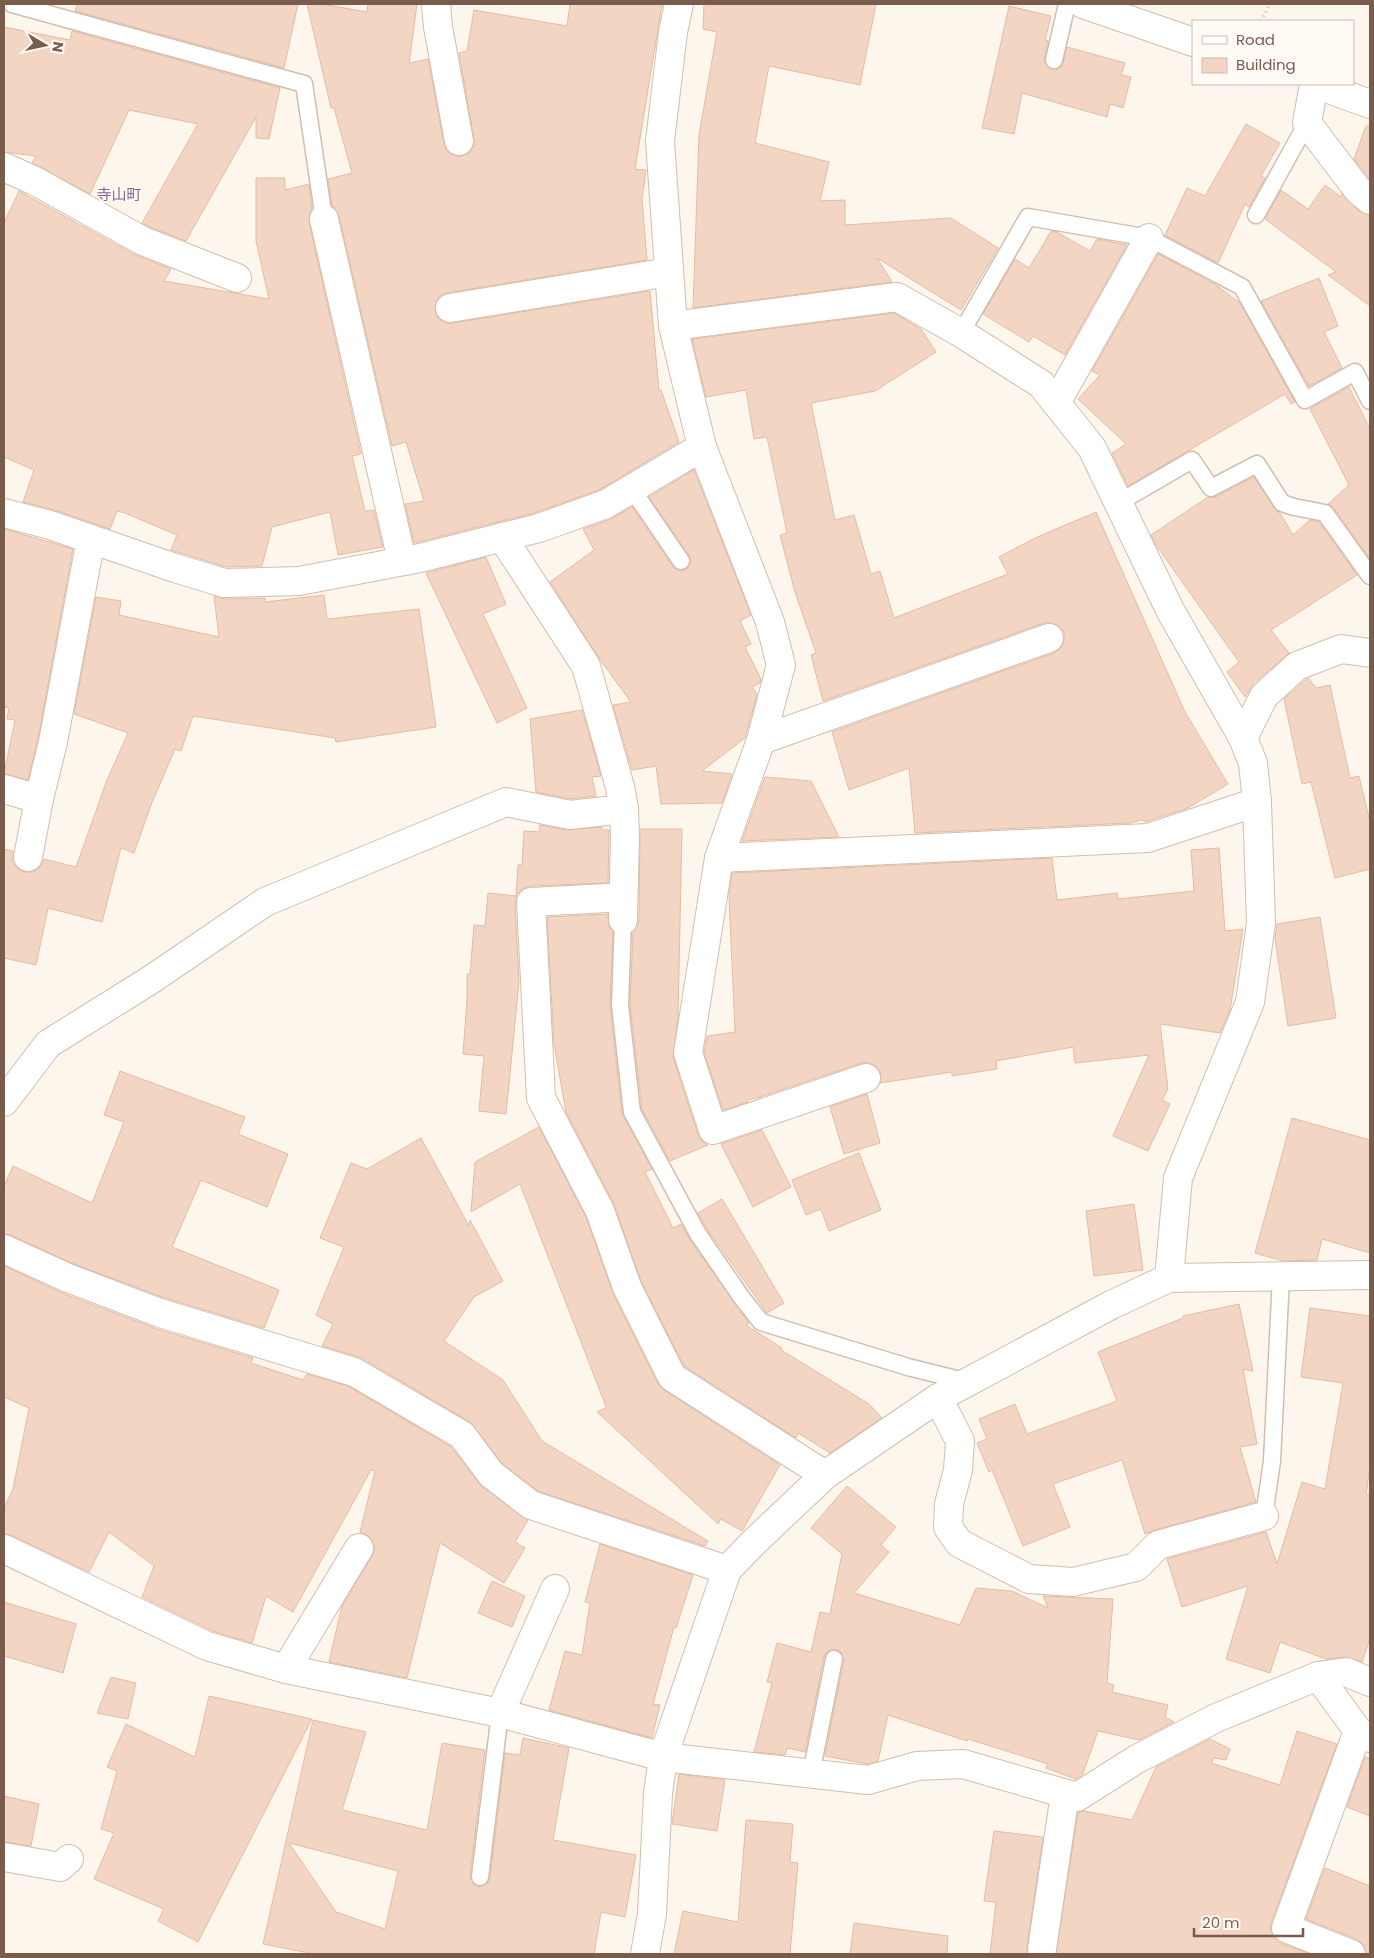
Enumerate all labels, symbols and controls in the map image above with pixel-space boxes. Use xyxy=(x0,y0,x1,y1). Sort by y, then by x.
north arrow xyxy=(20,20,70,70)
legend xyxy=(1192,20,1354,85)
text: Road xyxy=(1236,29,1275,50)
text: N xyxy=(47,40,69,54)
text: Building xyxy=(1236,54,1296,75)
district label: 寺山町 xyxy=(96,184,142,205)
scale bar xyxy=(1194,1906,1303,1938)
text: 20 m xyxy=(1202,1912,1240,1933)

